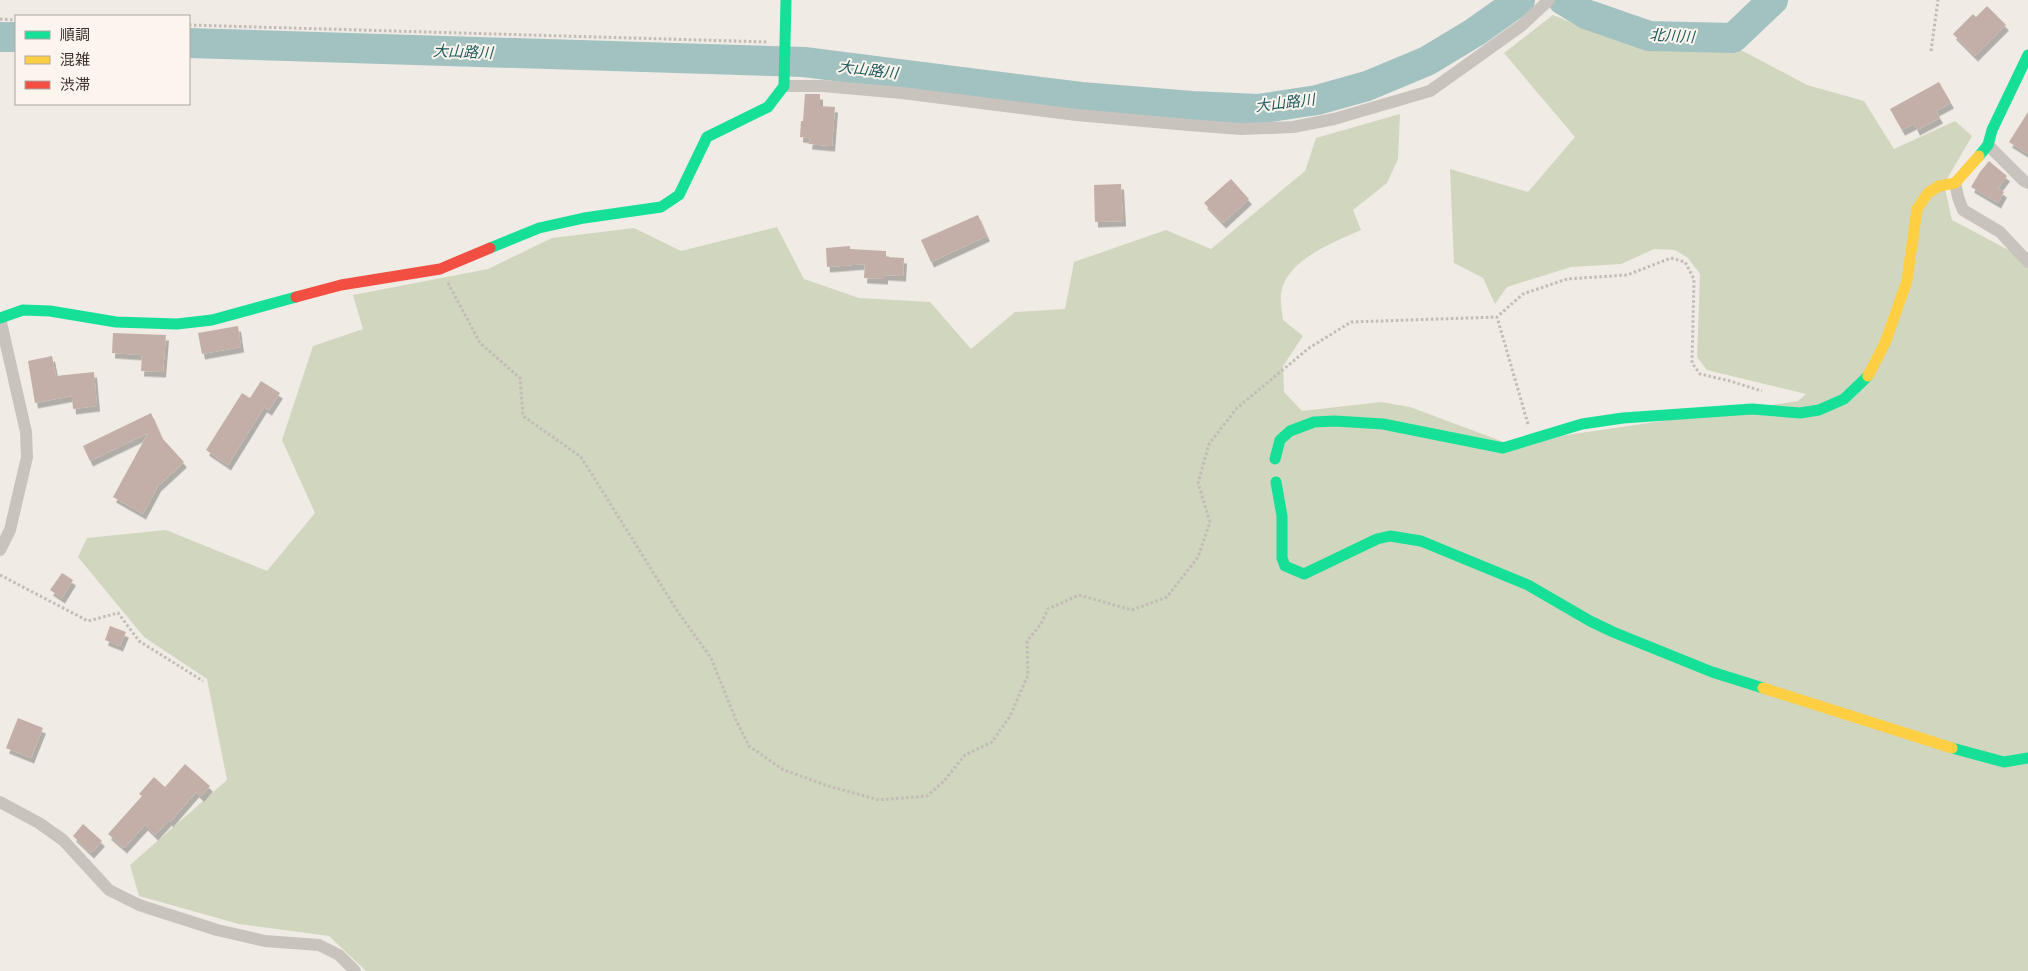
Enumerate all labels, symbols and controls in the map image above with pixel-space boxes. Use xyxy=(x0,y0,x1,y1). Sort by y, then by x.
legend xyxy=(15,15,190,105)
text: 順調 xyxy=(60,24,90,45)
water label: 北川川 xyxy=(1649,24,1697,47)
water label: 大山路川 xyxy=(433,40,495,63)
text: 混雑 xyxy=(60,49,90,70)
water label: 大山路川 xyxy=(837,55,901,84)
text: 渋滞 xyxy=(60,74,90,95)
water label: 大山路川 xyxy=(1254,88,1318,117)

